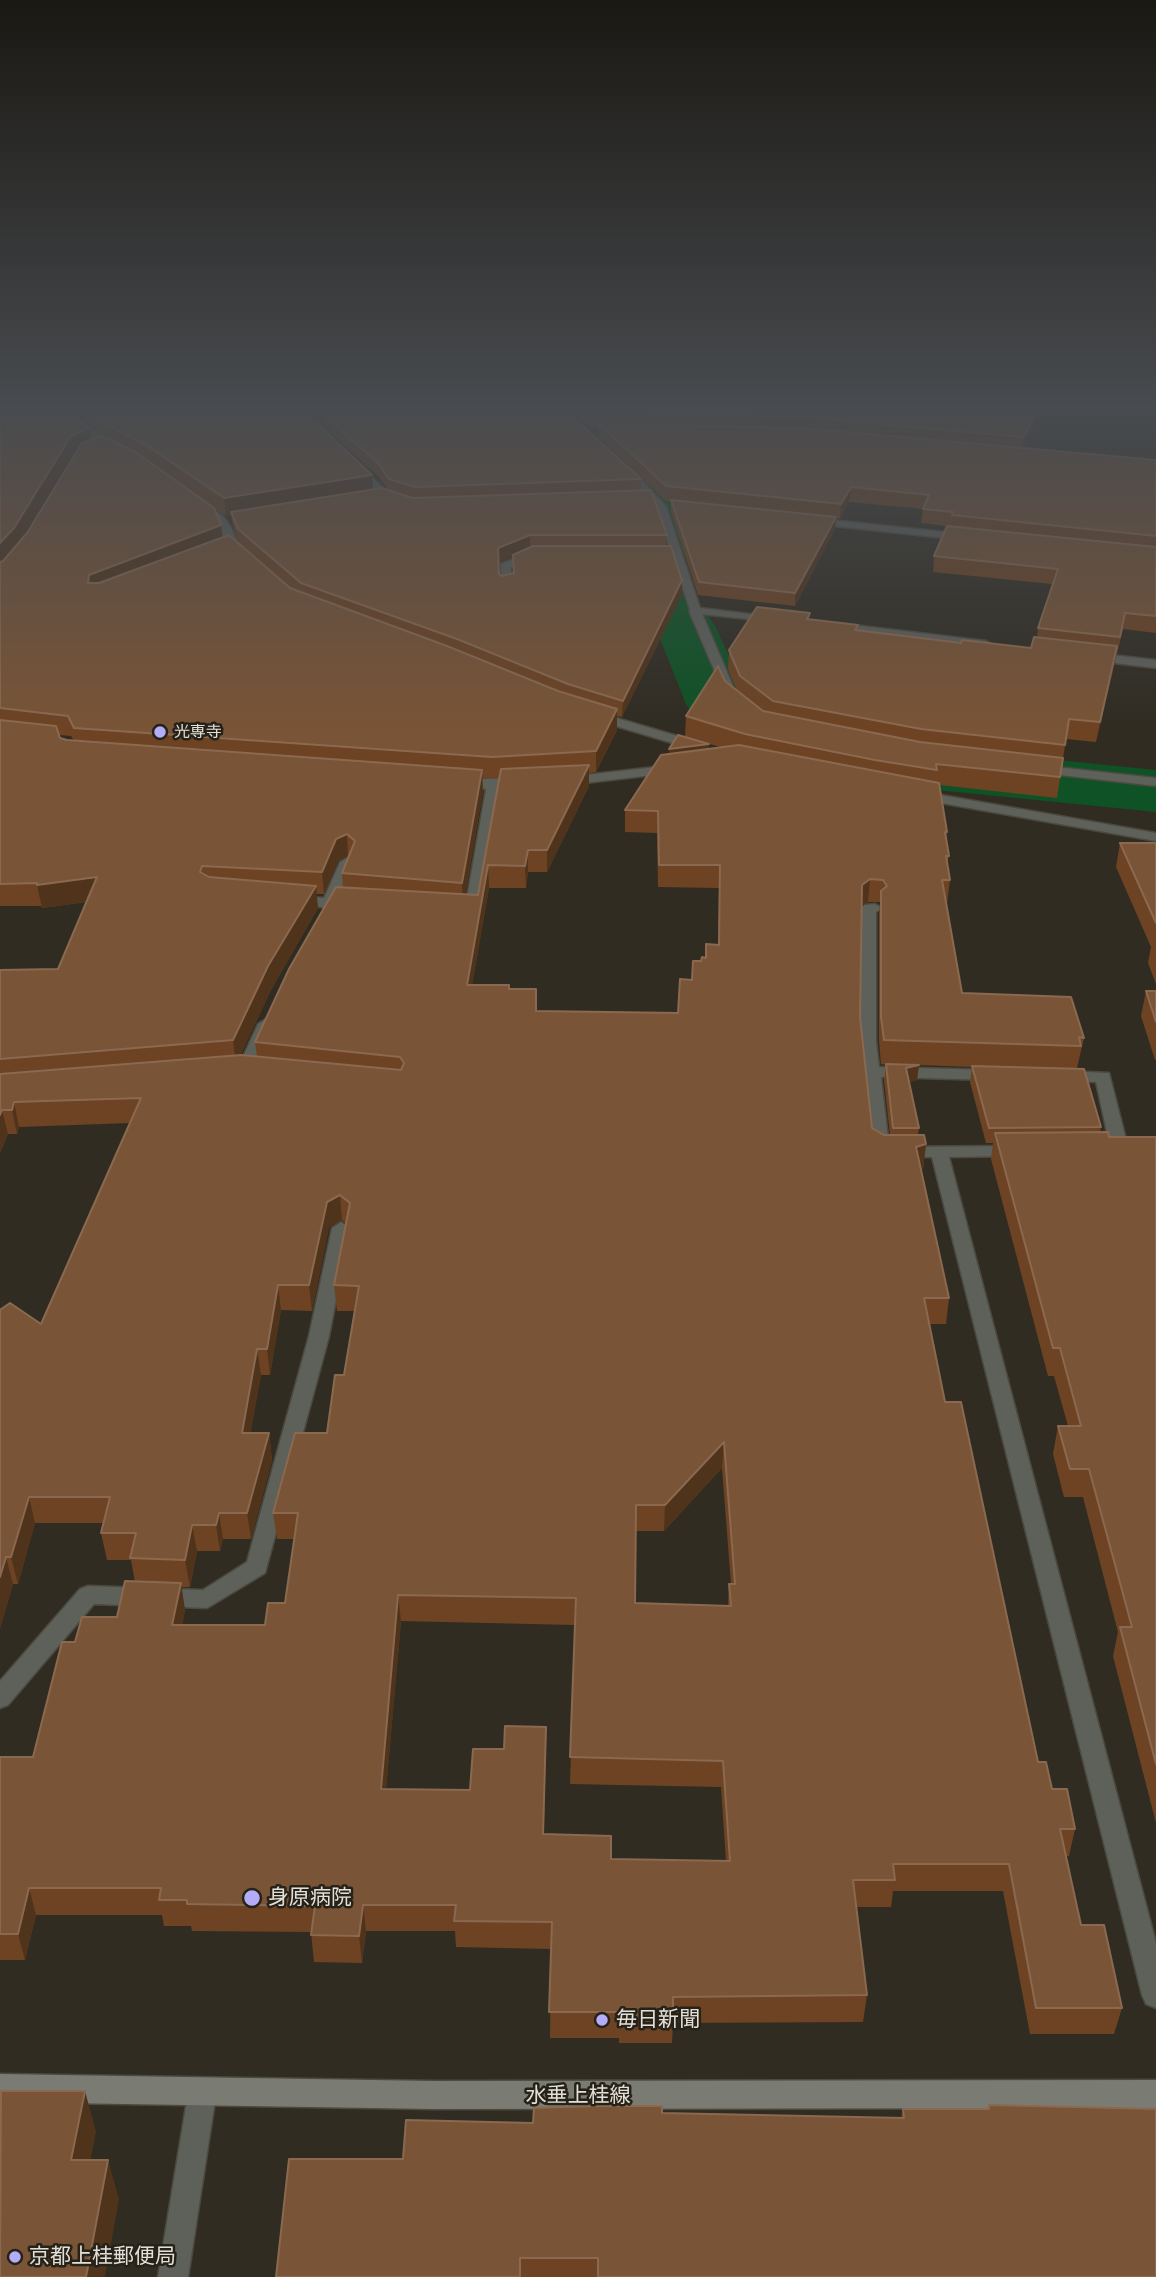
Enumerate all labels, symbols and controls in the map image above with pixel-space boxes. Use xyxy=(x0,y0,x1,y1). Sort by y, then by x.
place label: 光専寺 xyxy=(174,722,222,742)
marker: 光専寺 xyxy=(152,724,168,740)
place label: 身原病院 xyxy=(268,1885,352,1911)
marker: 身原病院 xyxy=(242,1888,262,1908)
place label: 毎日新聞 xyxy=(616,2007,700,2033)
marker: 毎日新聞 xyxy=(594,2012,610,2028)
street label: 水垂上桂線 xyxy=(526,2083,630,2109)
place label: 京都上桂郵便局 xyxy=(29,2244,176,2270)
marker: 京都上桂郵便局 xyxy=(7,2249,23,2265)

